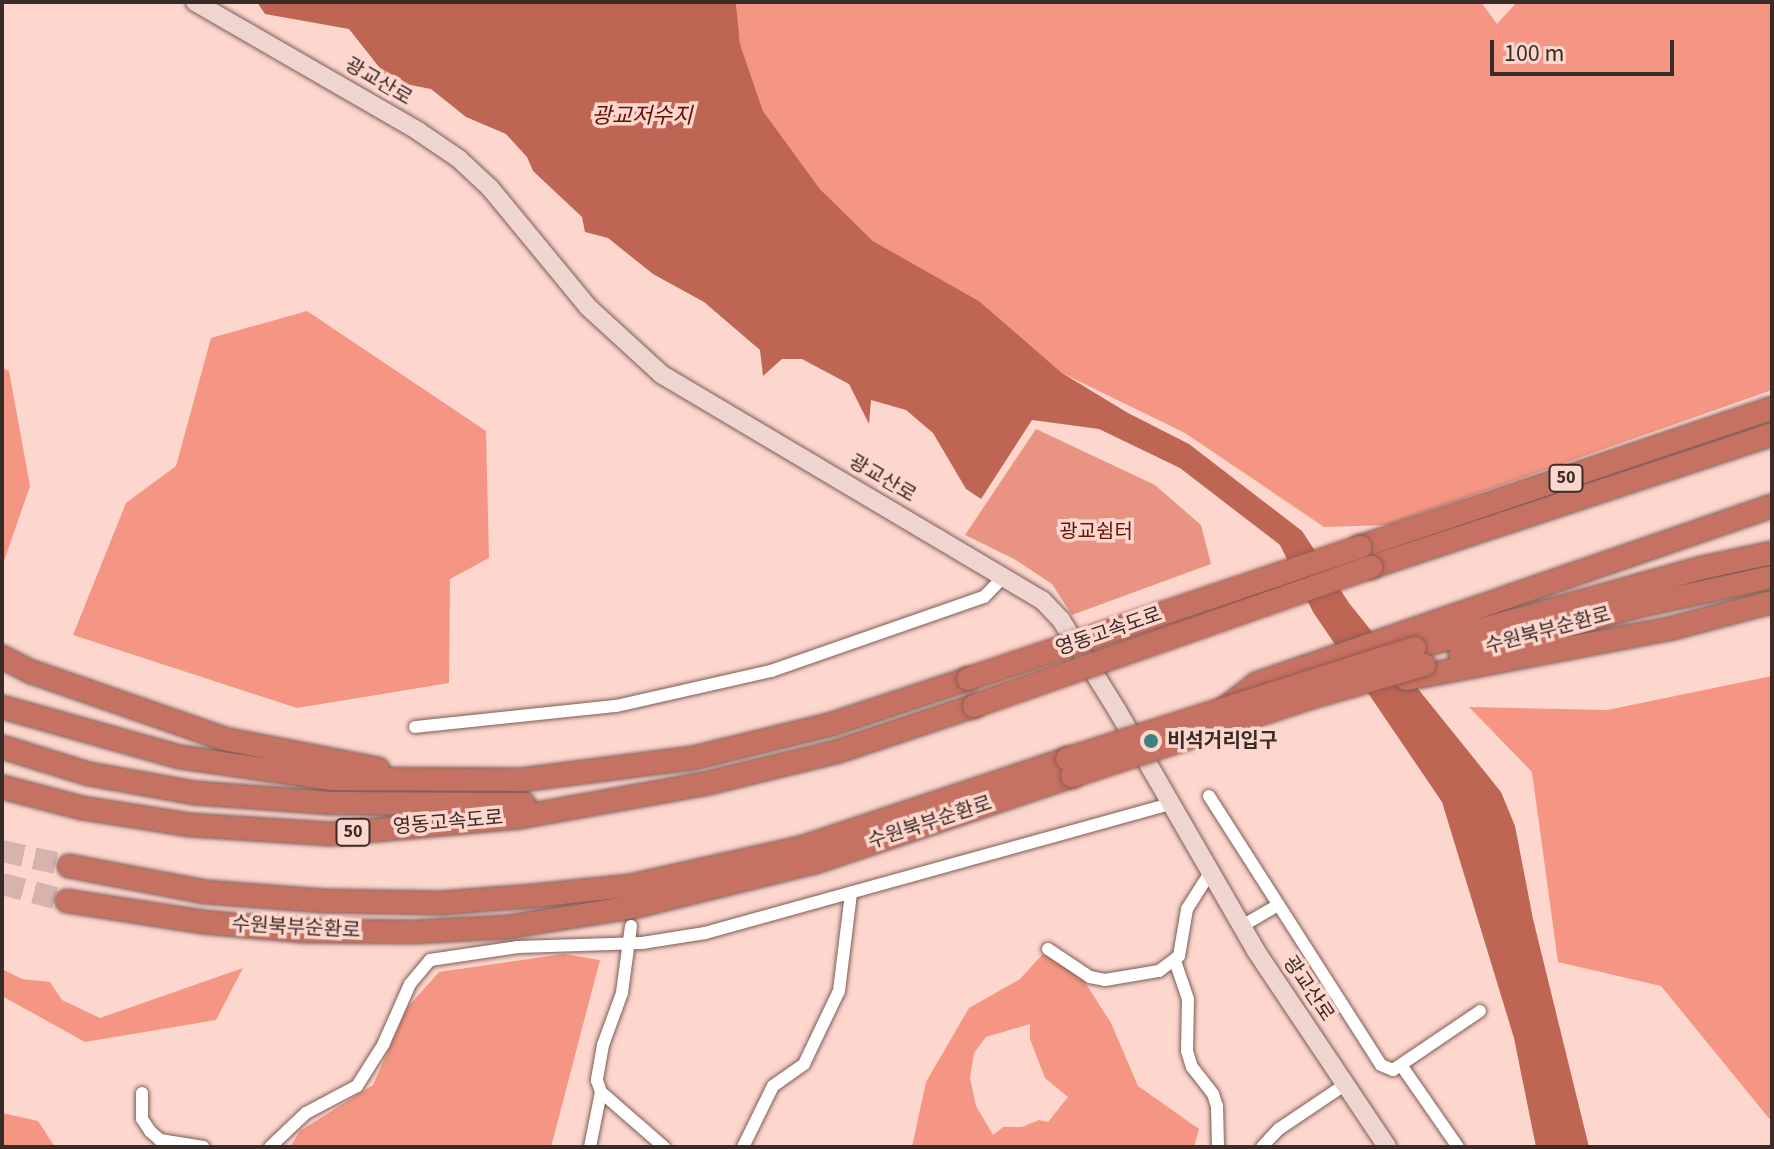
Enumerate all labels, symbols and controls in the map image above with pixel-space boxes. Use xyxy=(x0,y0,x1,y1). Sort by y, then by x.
scale bar xyxy=(1494,24,1678,74)
text: 100 m xyxy=(1504,36,1564,71)
street label: 광교산로 xyxy=(340,53,416,111)
water label: 광교저수지 xyxy=(591,104,693,130)
street label: 광교산로 xyxy=(844,450,920,508)
road number: 50 xyxy=(1548,464,1584,492)
park label: 광교쉼터 xyxy=(1059,520,1133,544)
street label: 영동고속도로 xyxy=(1053,603,1165,661)
street label: 수원북부순환로 xyxy=(1483,603,1613,659)
place label: 비석거리입구 xyxy=(1167,729,1277,753)
marker: 비석거리입구 xyxy=(1142,732,1160,750)
street label: 수원북부순환로 xyxy=(865,792,995,854)
street label: 영동고속도로 xyxy=(392,806,504,840)
road number: 50 xyxy=(335,818,371,846)
street label: 수원북부순환로 xyxy=(231,913,361,943)
street label: 광교산로 xyxy=(1277,952,1339,1026)

